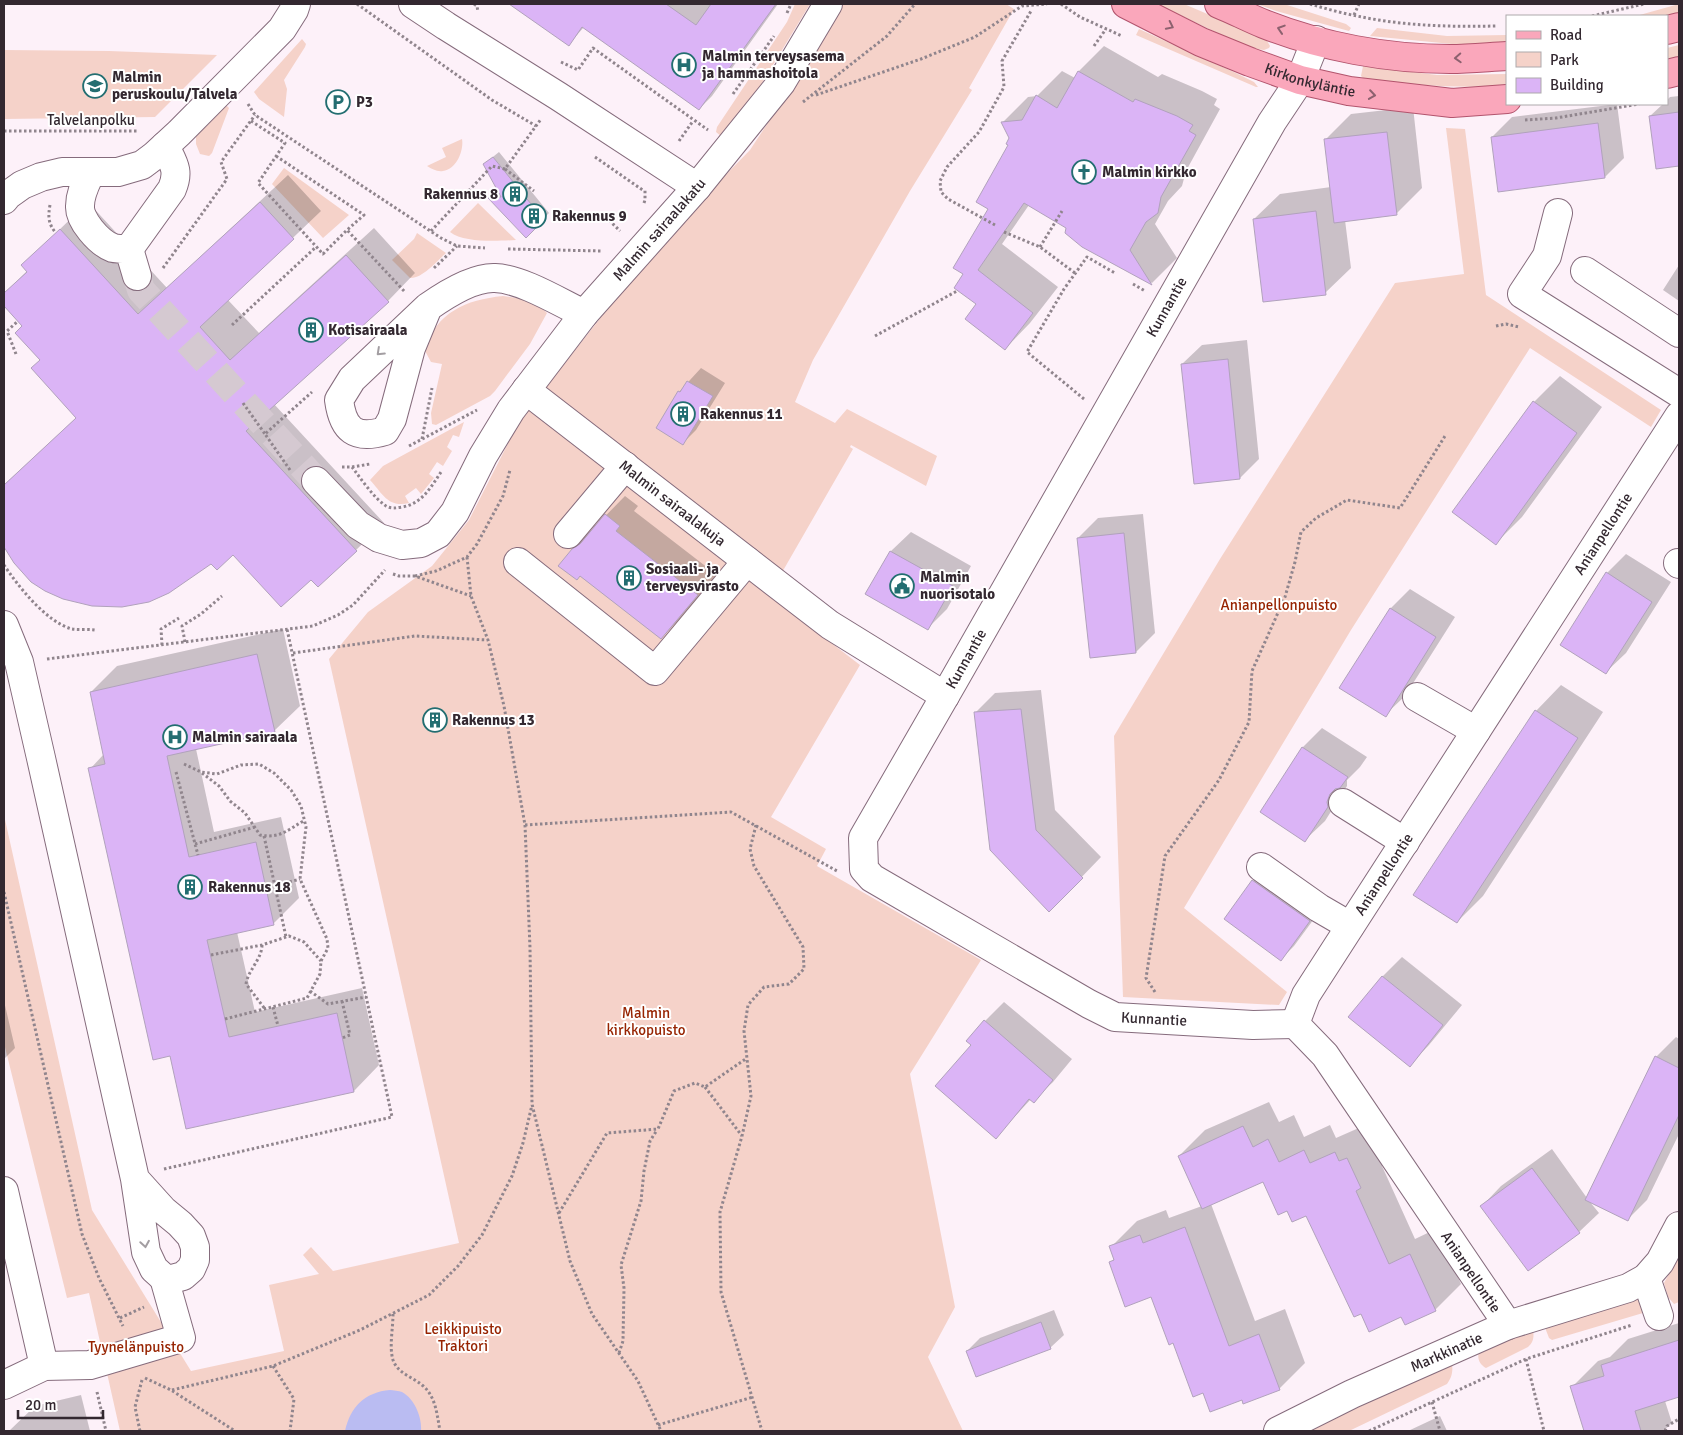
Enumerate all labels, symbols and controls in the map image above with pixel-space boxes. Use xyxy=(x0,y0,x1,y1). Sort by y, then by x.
legend xyxy=(1506,15,1668,105)
one-way arrow xyxy=(1164,20,1173,30)
one-way arrow xyxy=(1278,25,1286,35)
text: Road xyxy=(1550,26,1582,44)
place label: Malmin terveysasema ja hammashoitola xyxy=(702,47,845,82)
text: Park xyxy=(1550,51,1579,69)
hospital icon: Malmin terveysasema ja hammashoitola xyxy=(671,52,697,78)
one-way arrow xyxy=(1454,53,1462,64)
street label: Kirkonkyläntie xyxy=(1262,59,1356,101)
place label: Malmin peruskoulu/Talvela xyxy=(112,68,238,103)
school or university icon: Malmin peruskoulu/Talvela xyxy=(82,73,108,99)
text: Building xyxy=(1550,76,1604,94)
parking icon: P3 xyxy=(325,89,351,115)
one-way arrow xyxy=(1368,89,1377,99)
place label: P3 xyxy=(356,93,373,111)
street label: Talvelanpolku xyxy=(47,111,135,129)
church icon: Malmin kirkko xyxy=(1071,159,1097,185)
place label: Malmin kirkko xyxy=(1102,163,1197,181)
street label: Malmin sairaalakatu xyxy=(609,175,710,284)
building icon: Rakennus 8 xyxy=(502,181,528,207)
place label: Rakennus 8 xyxy=(423,185,498,203)
building icon: Rakennus 9 xyxy=(521,203,547,229)
place label: Rakennus 9 xyxy=(552,207,627,225)
street label: Kunnantie xyxy=(1142,274,1191,340)
building icon: Kotisairaala xyxy=(298,317,324,343)
place label: Kotisairaala xyxy=(328,321,408,339)
one-way arrow xyxy=(377,346,386,355)
building icon: Rakennus 11 xyxy=(670,401,696,427)
place label: Rakennus 11 xyxy=(700,405,783,423)
street label: Malmin sairaalakuja xyxy=(615,456,729,550)
street label: Anianpellontie xyxy=(1570,489,1636,578)
place label: Sosiaali- ja terveysvirasto xyxy=(645,560,739,595)
building icon: Sosiaali- ja terveysvirasto xyxy=(616,565,642,591)
place label: Malmin nuorisotalo xyxy=(920,568,995,603)
public building icon: Malmin nuorisotalo xyxy=(889,573,915,599)
park label: Anianpellonpuisto xyxy=(1221,596,1338,614)
street label: Kunnantie xyxy=(942,626,990,692)
building icon: Rakennus 13 xyxy=(422,707,448,733)
place label: Rakennus 13 xyxy=(452,711,535,729)
hospital icon: Malmin sairaala xyxy=(162,724,188,750)
place label: Malmin sairaala xyxy=(192,728,298,746)
street label: Anianpellontie xyxy=(1351,830,1417,919)
building icon: Rakennus 18 xyxy=(177,874,203,900)
place label: Rakennus 18 xyxy=(208,878,291,896)
park label: Malmin kirkkopuisto xyxy=(606,1004,686,1039)
street label: Kunnantie xyxy=(1121,1008,1187,1030)
street label: Anianpellontie xyxy=(1437,1228,1505,1316)
one-way arrow xyxy=(139,1240,149,1249)
park label: Leikkipuisto Traktori xyxy=(424,1320,502,1355)
street label: Markkinatie xyxy=(1408,1328,1485,1376)
park label: Tyynelänpuisto xyxy=(88,1338,184,1356)
scale bar xyxy=(18,1388,102,1420)
text: 20 m xyxy=(25,1396,56,1414)

